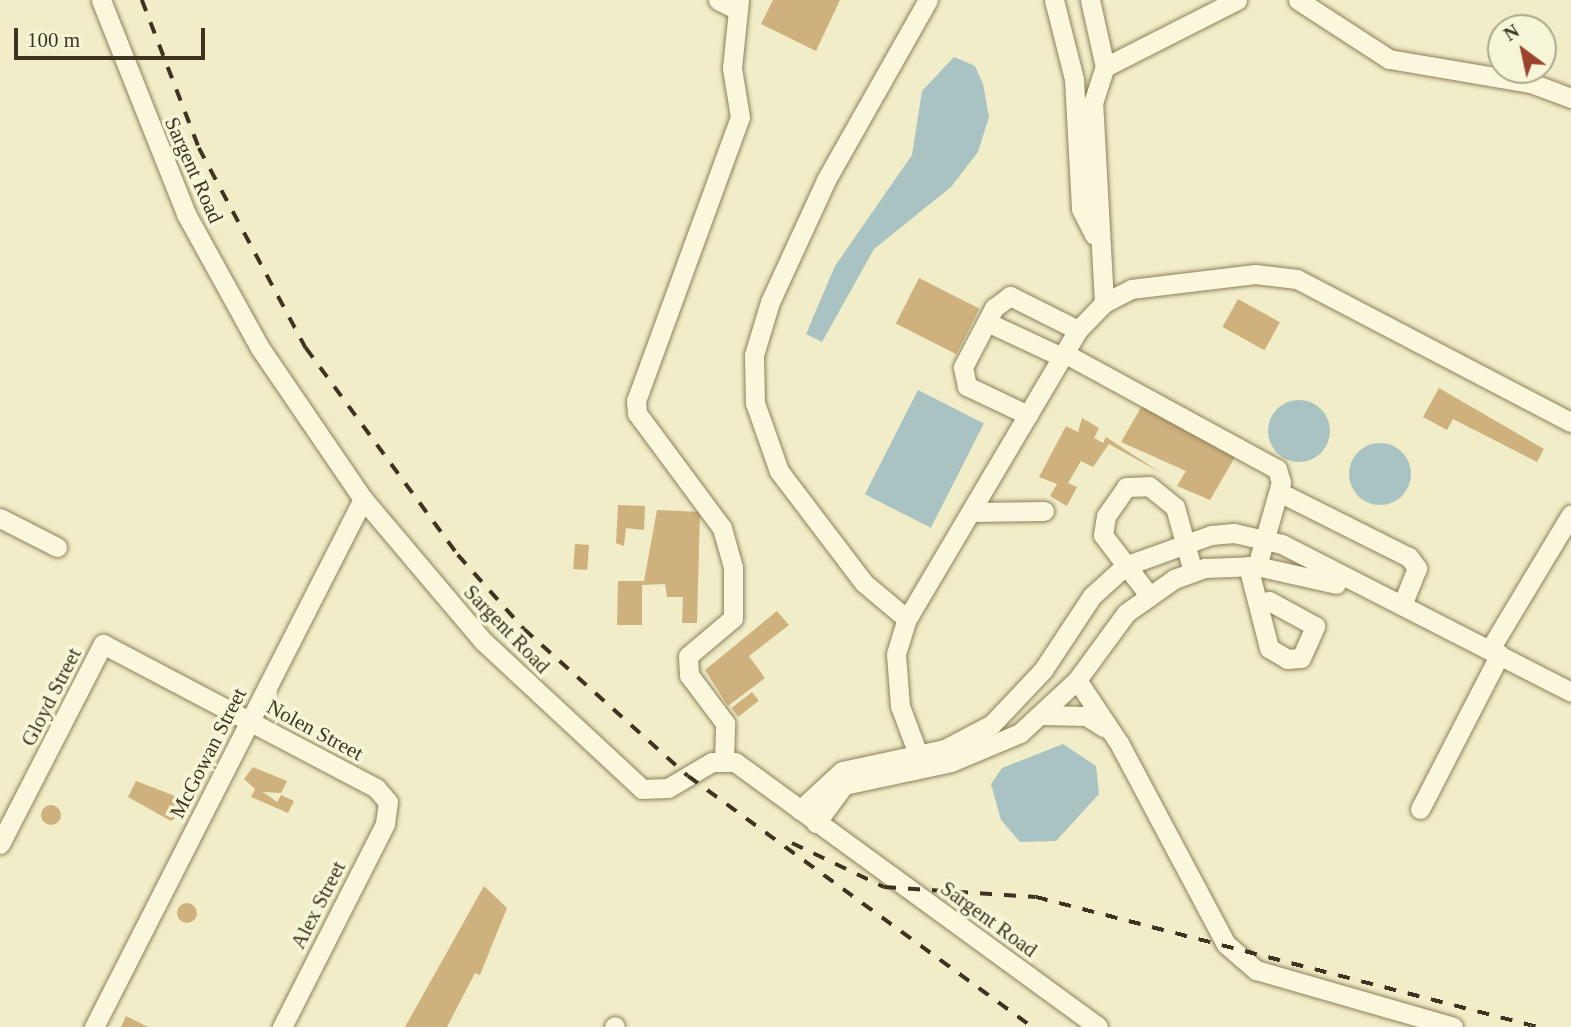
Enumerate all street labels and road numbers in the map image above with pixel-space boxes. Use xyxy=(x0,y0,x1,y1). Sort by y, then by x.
street label: Sargent Road xyxy=(159,113,229,227)
street label: Sargent Road xyxy=(459,579,555,679)
street label: Gloyd Street xyxy=(16,644,86,750)
street label: McGowan Street xyxy=(164,684,252,822)
street label: Nolen Street xyxy=(262,694,368,766)
street label: Alex Street xyxy=(285,857,351,953)
street label: Sargent Road xyxy=(936,875,1042,963)

